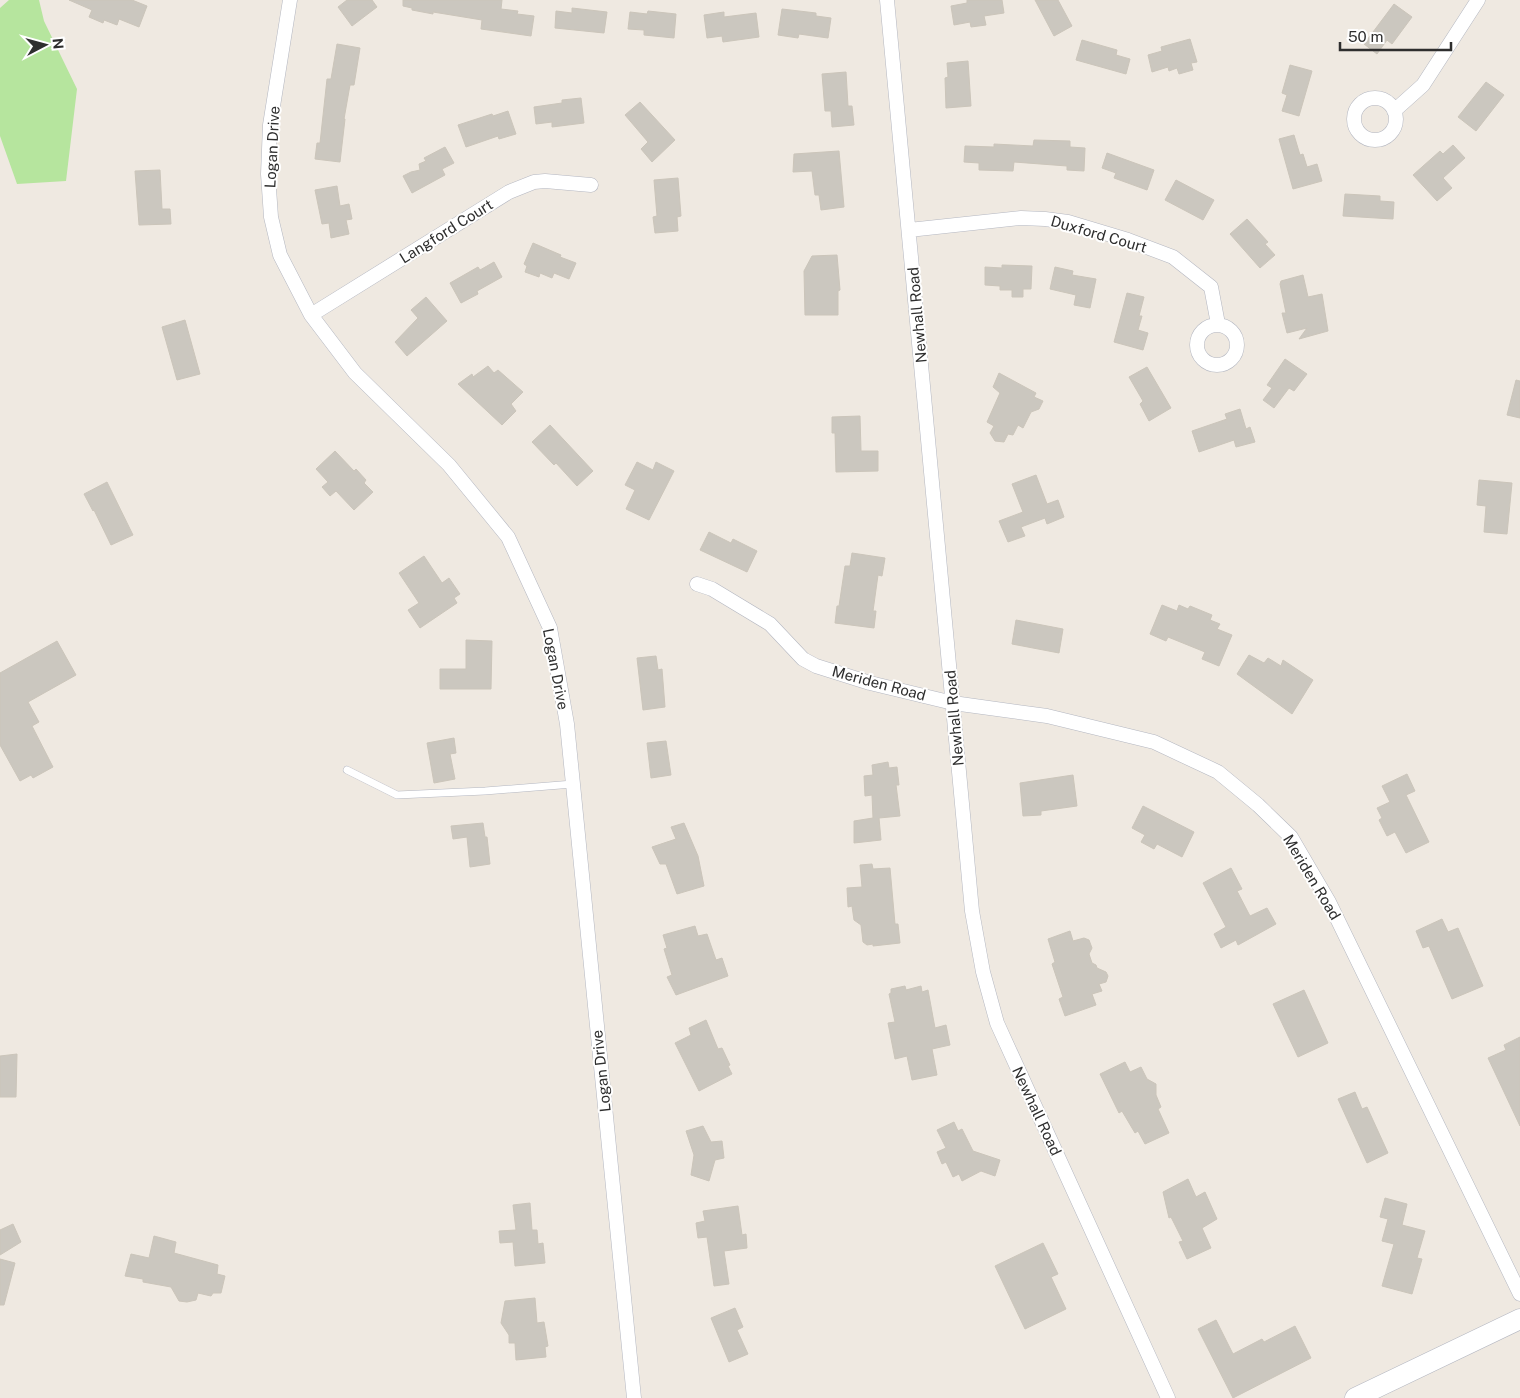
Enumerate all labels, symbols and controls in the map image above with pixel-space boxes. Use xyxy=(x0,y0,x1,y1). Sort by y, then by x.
north arrow xyxy=(20,20,70,70)
scale bar xyxy=(1340,20,1451,52)
text: 50 m xyxy=(1348,28,1383,45)
text: N xyxy=(49,37,66,50)
street label: Logan Drive xyxy=(261,105,283,189)
street label: Langford Court xyxy=(396,195,496,266)
street label: Duxford Court xyxy=(1049,212,1149,256)
street label: Newhall Road xyxy=(904,266,930,364)
street label: Logan Drive xyxy=(540,627,572,711)
street label: Meriden Road xyxy=(830,662,928,704)
street label: Newhall Road xyxy=(941,669,967,767)
street label: Meriden Road xyxy=(1280,831,1344,923)
street label: Logan Drive xyxy=(588,1029,614,1113)
street label: Newhall Road xyxy=(1009,1064,1065,1158)

